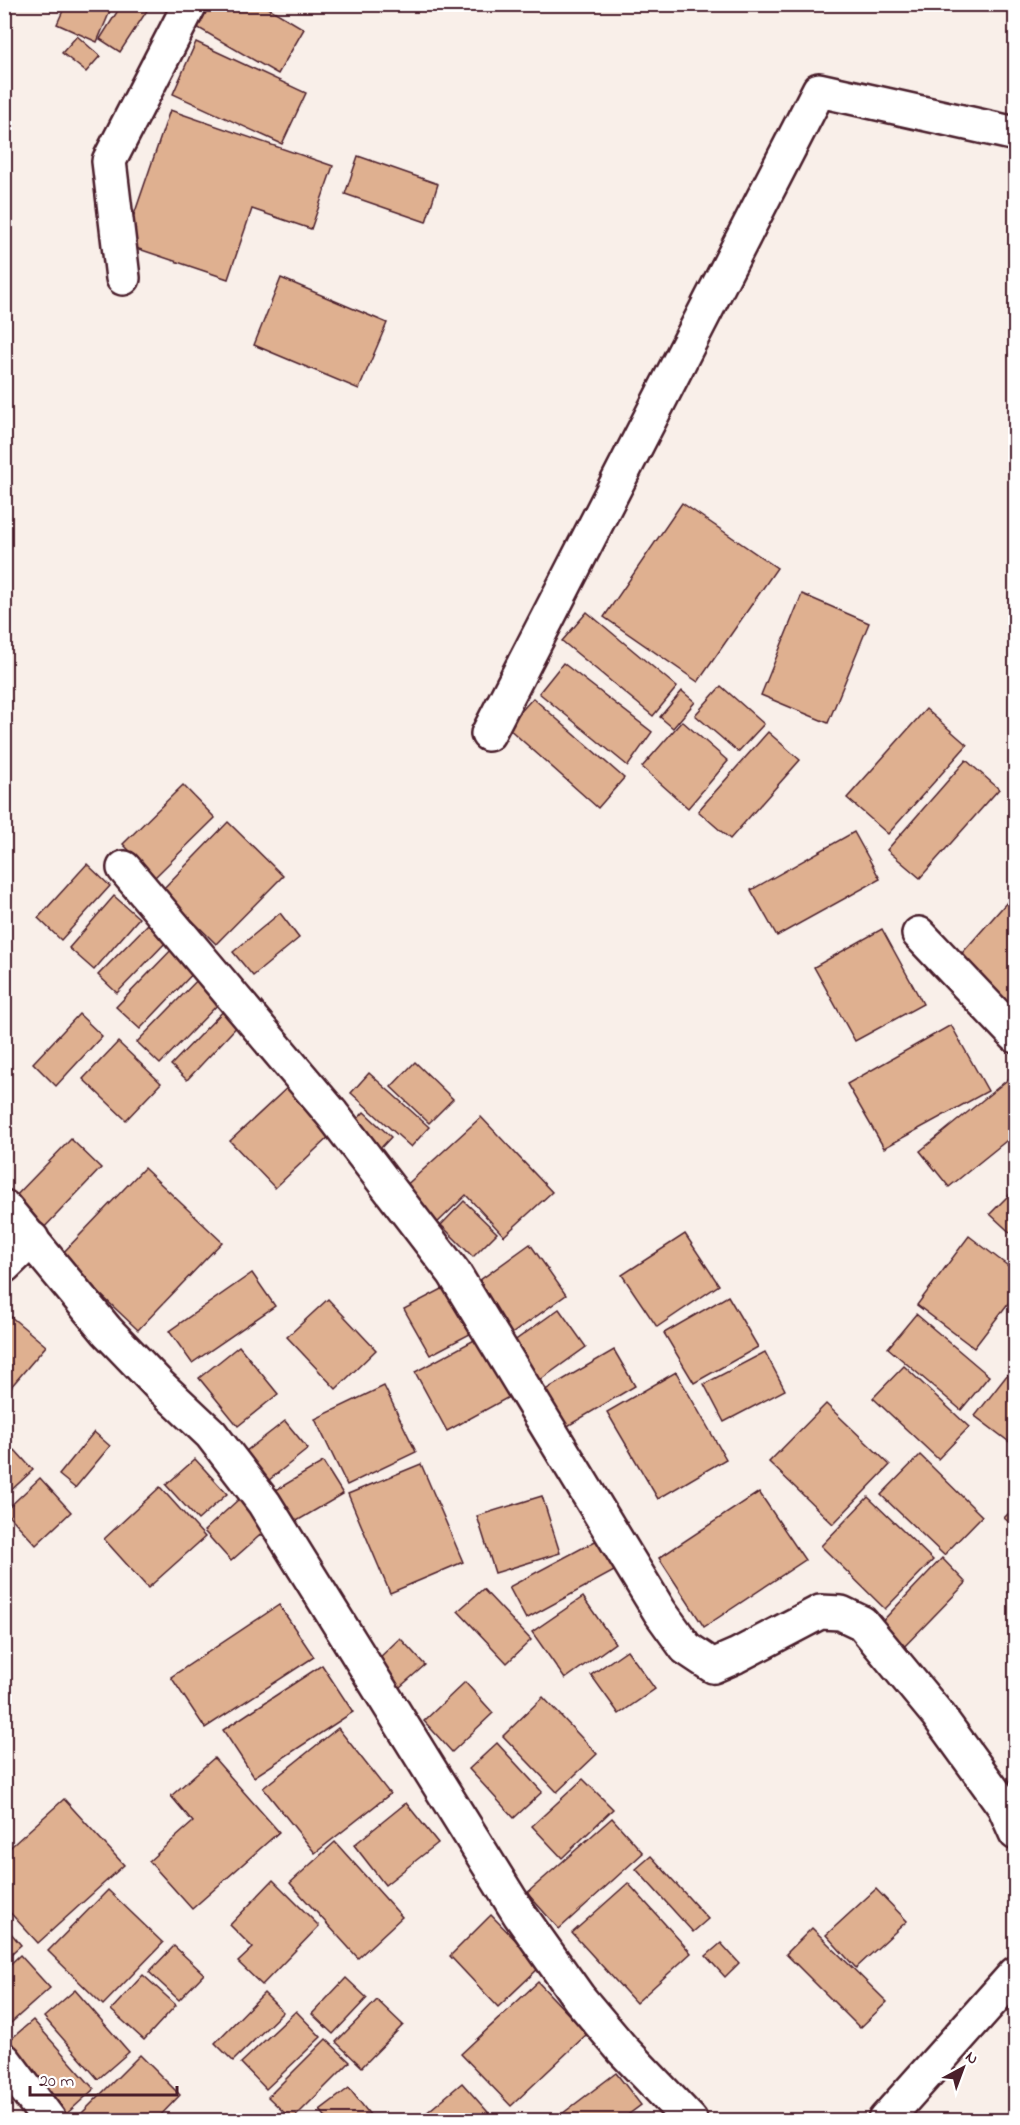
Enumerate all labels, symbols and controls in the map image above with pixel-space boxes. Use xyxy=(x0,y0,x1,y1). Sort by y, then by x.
north arrow xyxy=(933,2038,993,2098)
text: N xyxy=(960,2046,984,2071)
scale bar xyxy=(30,2059,177,2097)
text: 20 m xyxy=(39,2069,74,2095)

